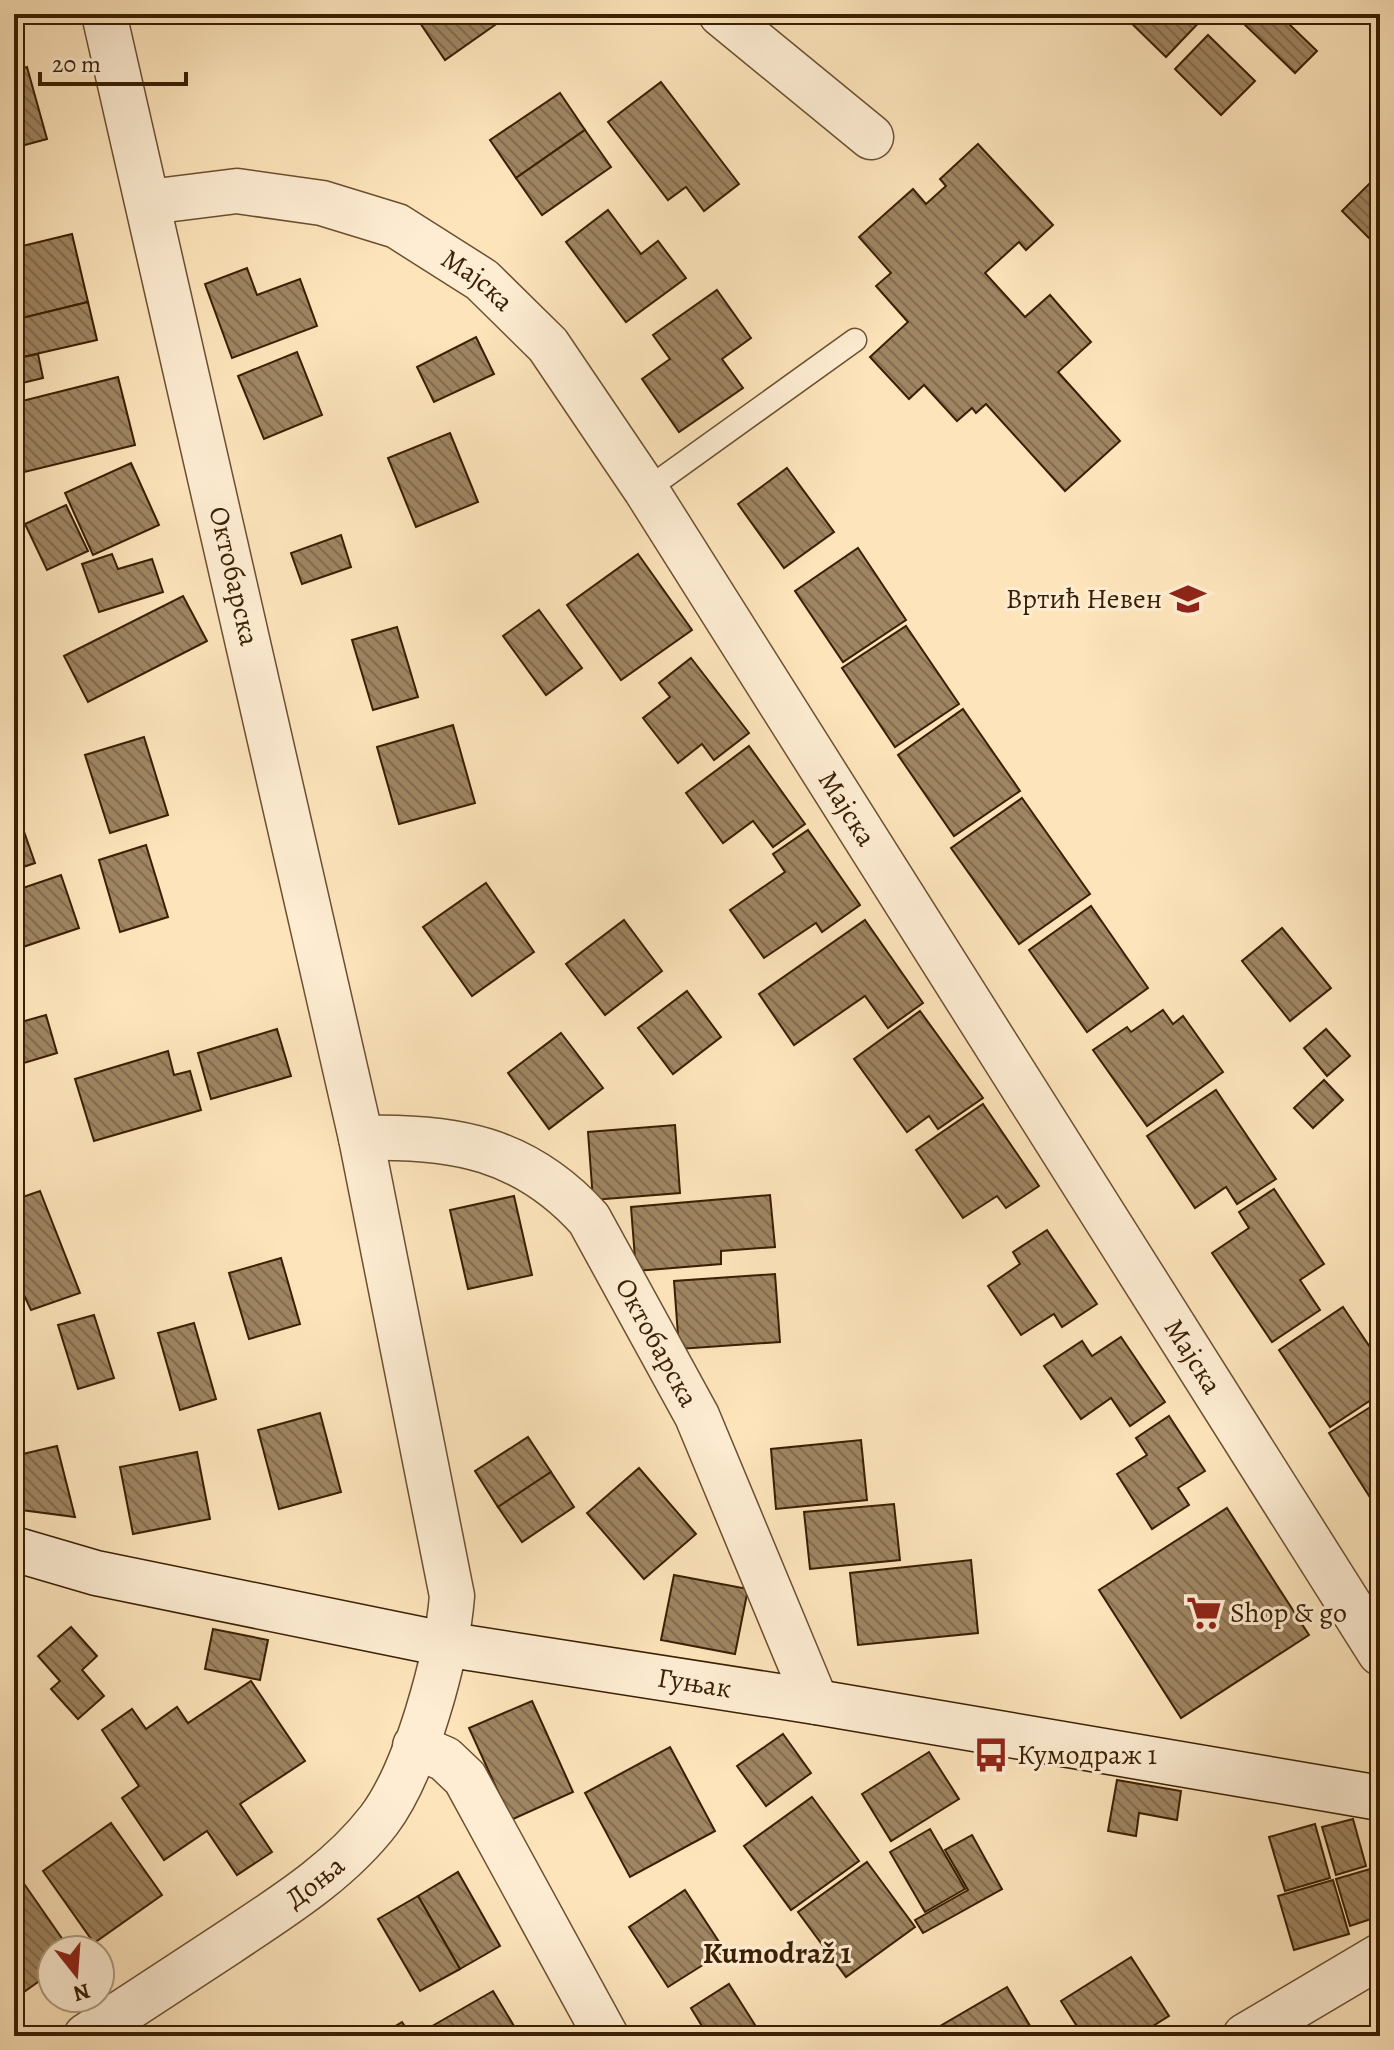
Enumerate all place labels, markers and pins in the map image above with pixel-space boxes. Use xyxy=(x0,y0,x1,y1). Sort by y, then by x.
place label: Вртић Невен xyxy=(1006,580,1162,618)
school or university icon: Вртић Невен xyxy=(1169,580,1207,618)
supermarket icon: Shop & go xyxy=(1185,1594,1223,1632)
place label: Shop & go xyxy=(1230,1594,1347,1632)
bus stop icon: Кумодраж 1 xyxy=(972,1736,1010,1774)
place label: Кумодраж 1 xyxy=(1017,1736,1157,1774)

